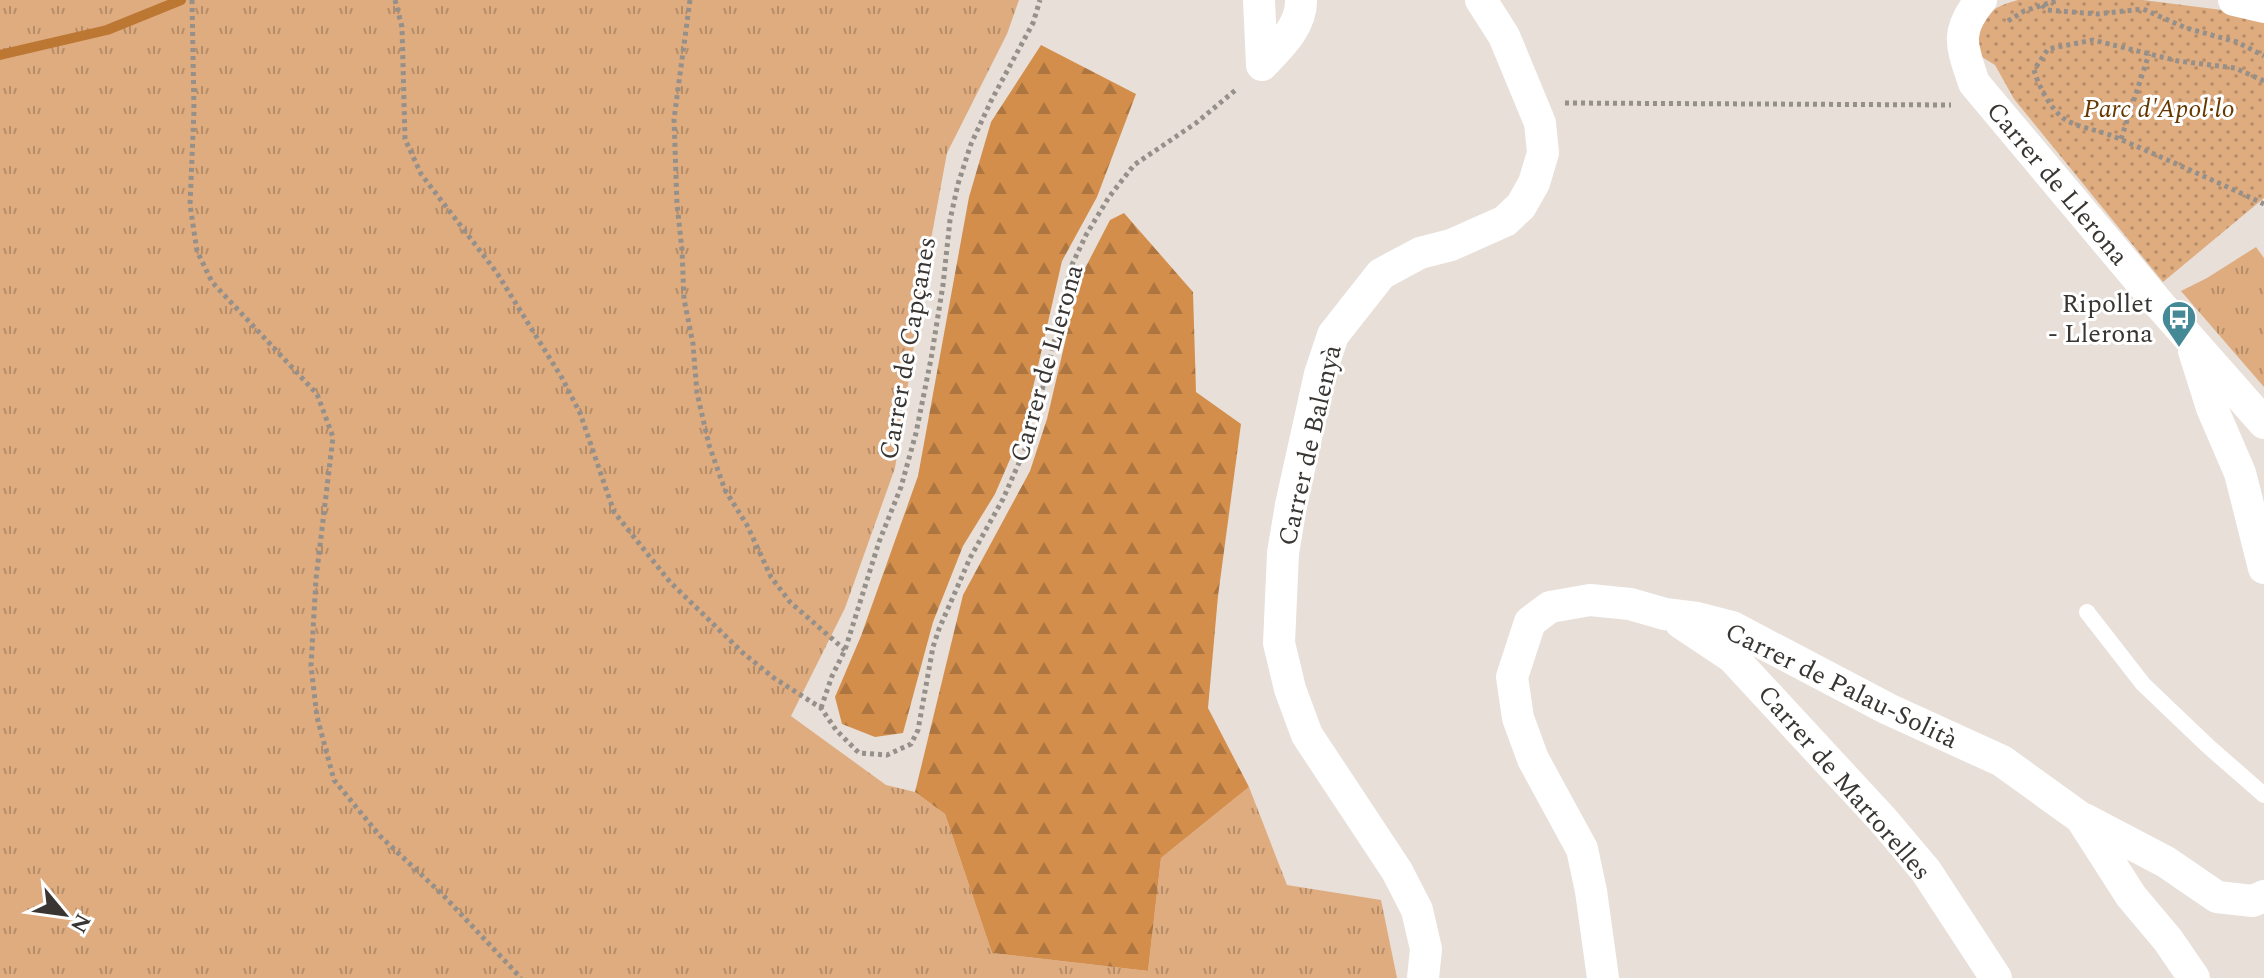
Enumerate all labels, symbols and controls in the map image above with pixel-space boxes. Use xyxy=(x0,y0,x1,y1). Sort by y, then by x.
park label: Parc d'Apol·lo xyxy=(2083,89,2235,129)
street label: Carrer de Llerona xyxy=(1976,93,2138,275)
street label: Carrer de Capçanes xyxy=(869,233,947,463)
street label: Carrer de Llerona xyxy=(1000,259,1094,467)
place label: Ripollet - Llerona xyxy=(2048,284,2153,354)
bus stop icon: Ripollet - Llerona xyxy=(2160,299,2198,349)
street label: Carrer de Balenyà xyxy=(1267,340,1353,550)
street label: Carrer de Palau-Solità xyxy=(1718,612,1965,760)
street label: Carrer de Martorelles xyxy=(1748,676,1941,890)
north arrow xyxy=(24,874,104,954)
text: N xyxy=(61,907,99,939)

